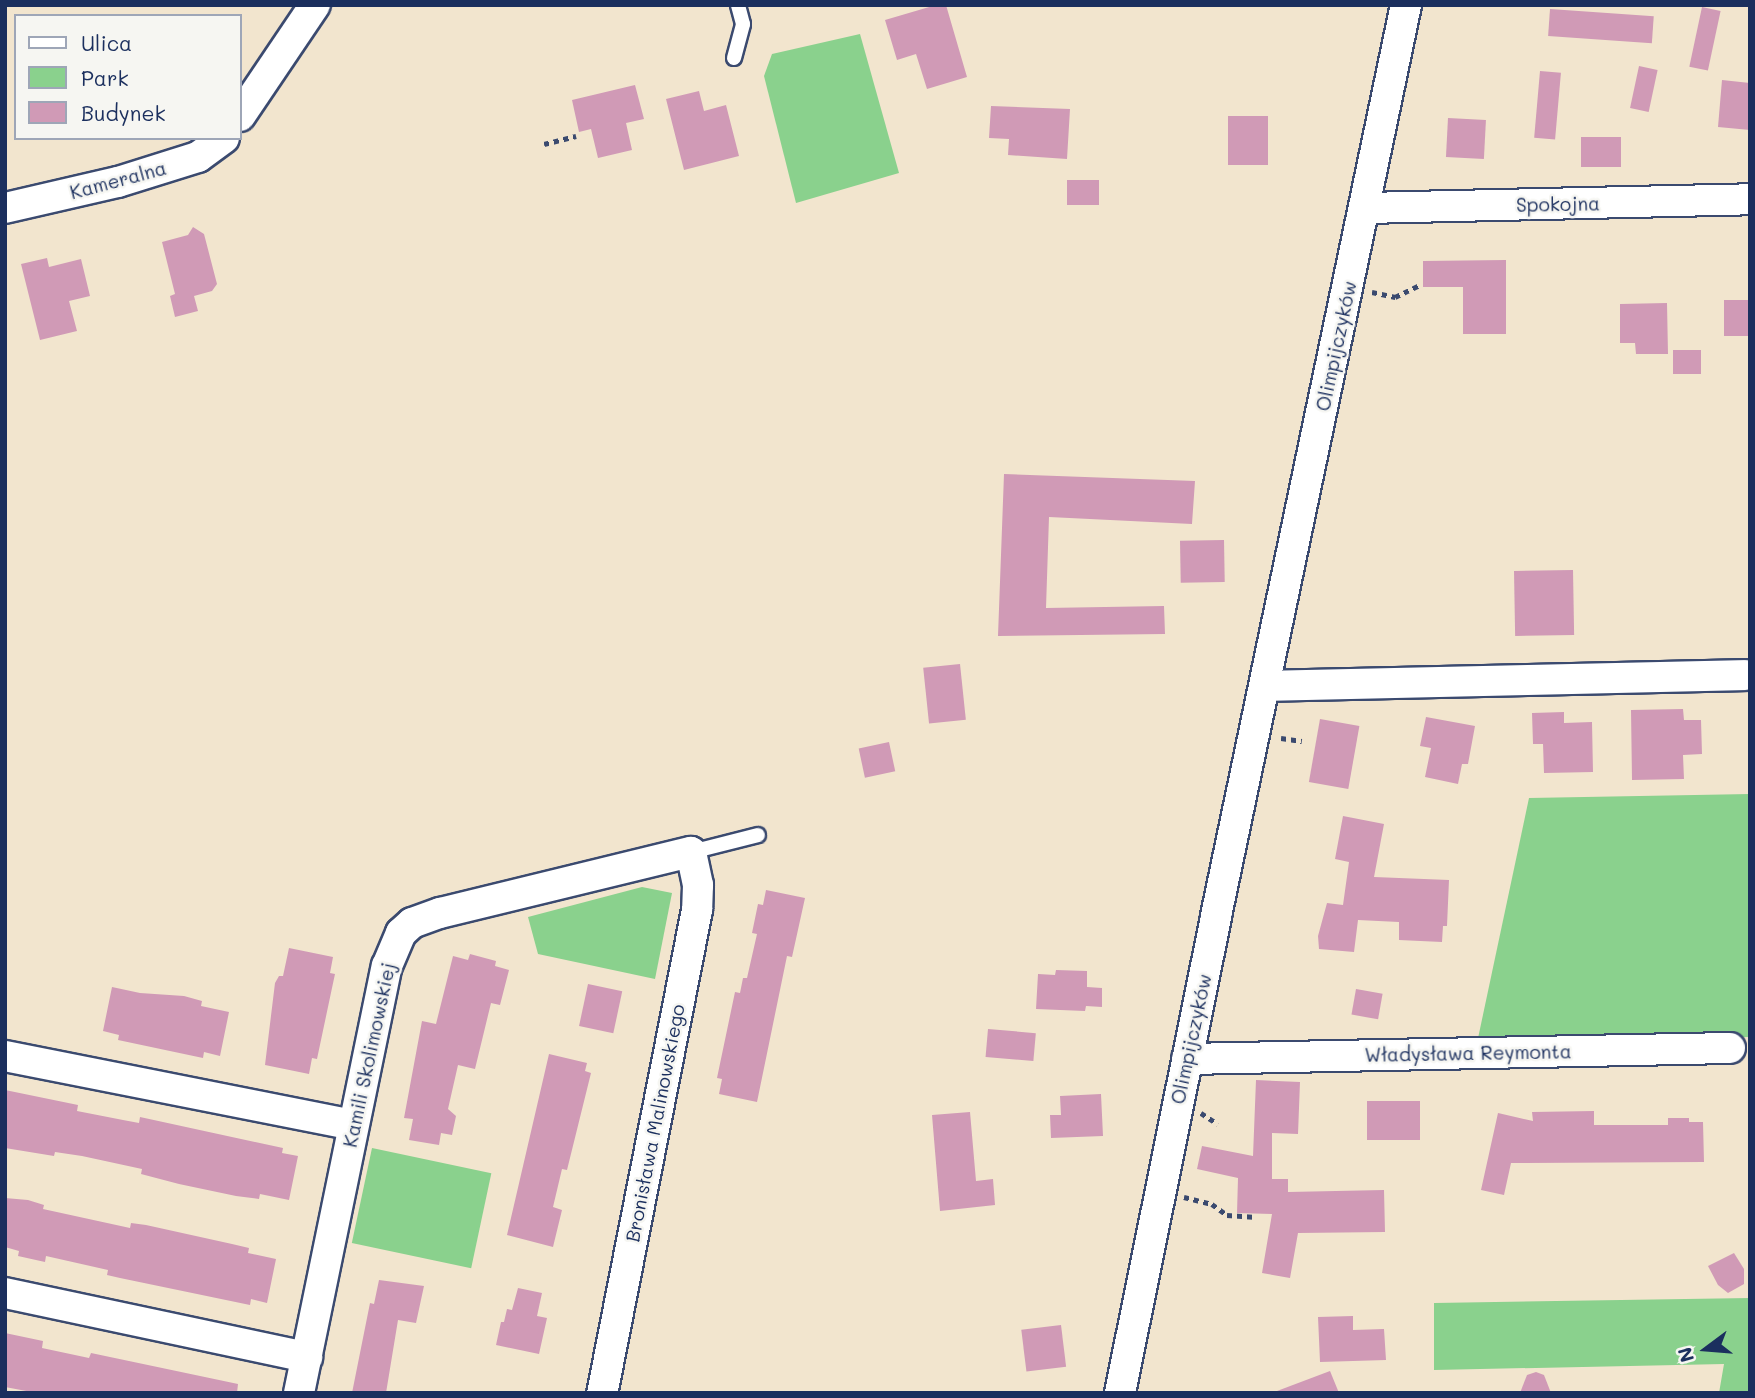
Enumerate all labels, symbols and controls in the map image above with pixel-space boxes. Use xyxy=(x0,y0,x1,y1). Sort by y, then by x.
legend xyxy=(14,14,242,140)
text: Ulica xyxy=(81,29,132,56)
text: Park xyxy=(81,64,129,91)
text: Budynek xyxy=(81,99,166,126)
street label: Kameralna xyxy=(67,156,169,204)
street label: Spokojna xyxy=(1516,192,1600,216)
street label: Olimpijczyków xyxy=(1311,279,1361,413)
street label: Kamili Skolimowskiej xyxy=(338,961,400,1149)
street label: Olimpijczyków xyxy=(1166,972,1216,1106)
street label: Bronisława Malinowskiego xyxy=(621,1002,689,1244)
street label: Władysława Reymonta xyxy=(1364,1040,1572,1066)
north arrow xyxy=(1671,1314,1741,1384)
text: N xyxy=(1671,1345,1699,1365)

